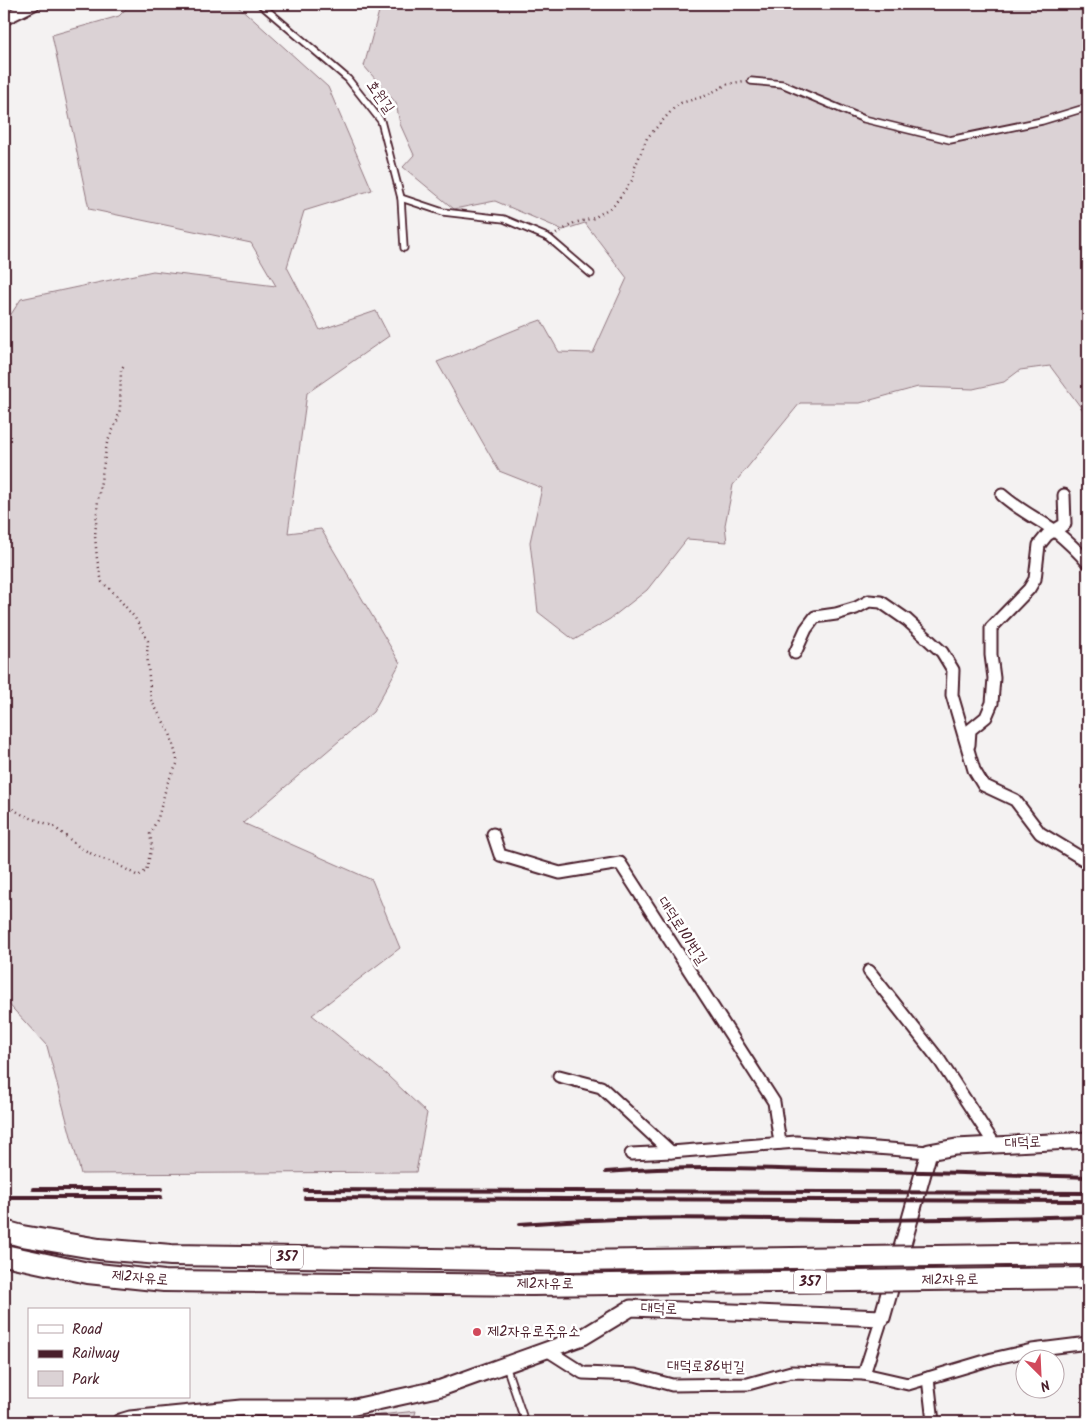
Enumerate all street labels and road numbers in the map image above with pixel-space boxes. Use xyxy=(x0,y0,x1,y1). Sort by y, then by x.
street label: 호원길 xyxy=(360,75,400,119)
street label: 대덕로101번길 xyxy=(651,892,713,970)
street label: 대덕로 xyxy=(1004,1130,1042,1156)
road number: 357 xyxy=(271,1246,303,1268)
street label: 제2자유로 xyxy=(111,1264,169,1292)
street label: 제2자유로 xyxy=(921,1268,979,1292)
road number: 357 xyxy=(794,1270,826,1294)
street label: 제2자유로 xyxy=(517,1272,574,1296)
street label: 대덕로 xyxy=(640,1296,678,1322)
street label: 대덕로86번길 xyxy=(667,1354,745,1380)

